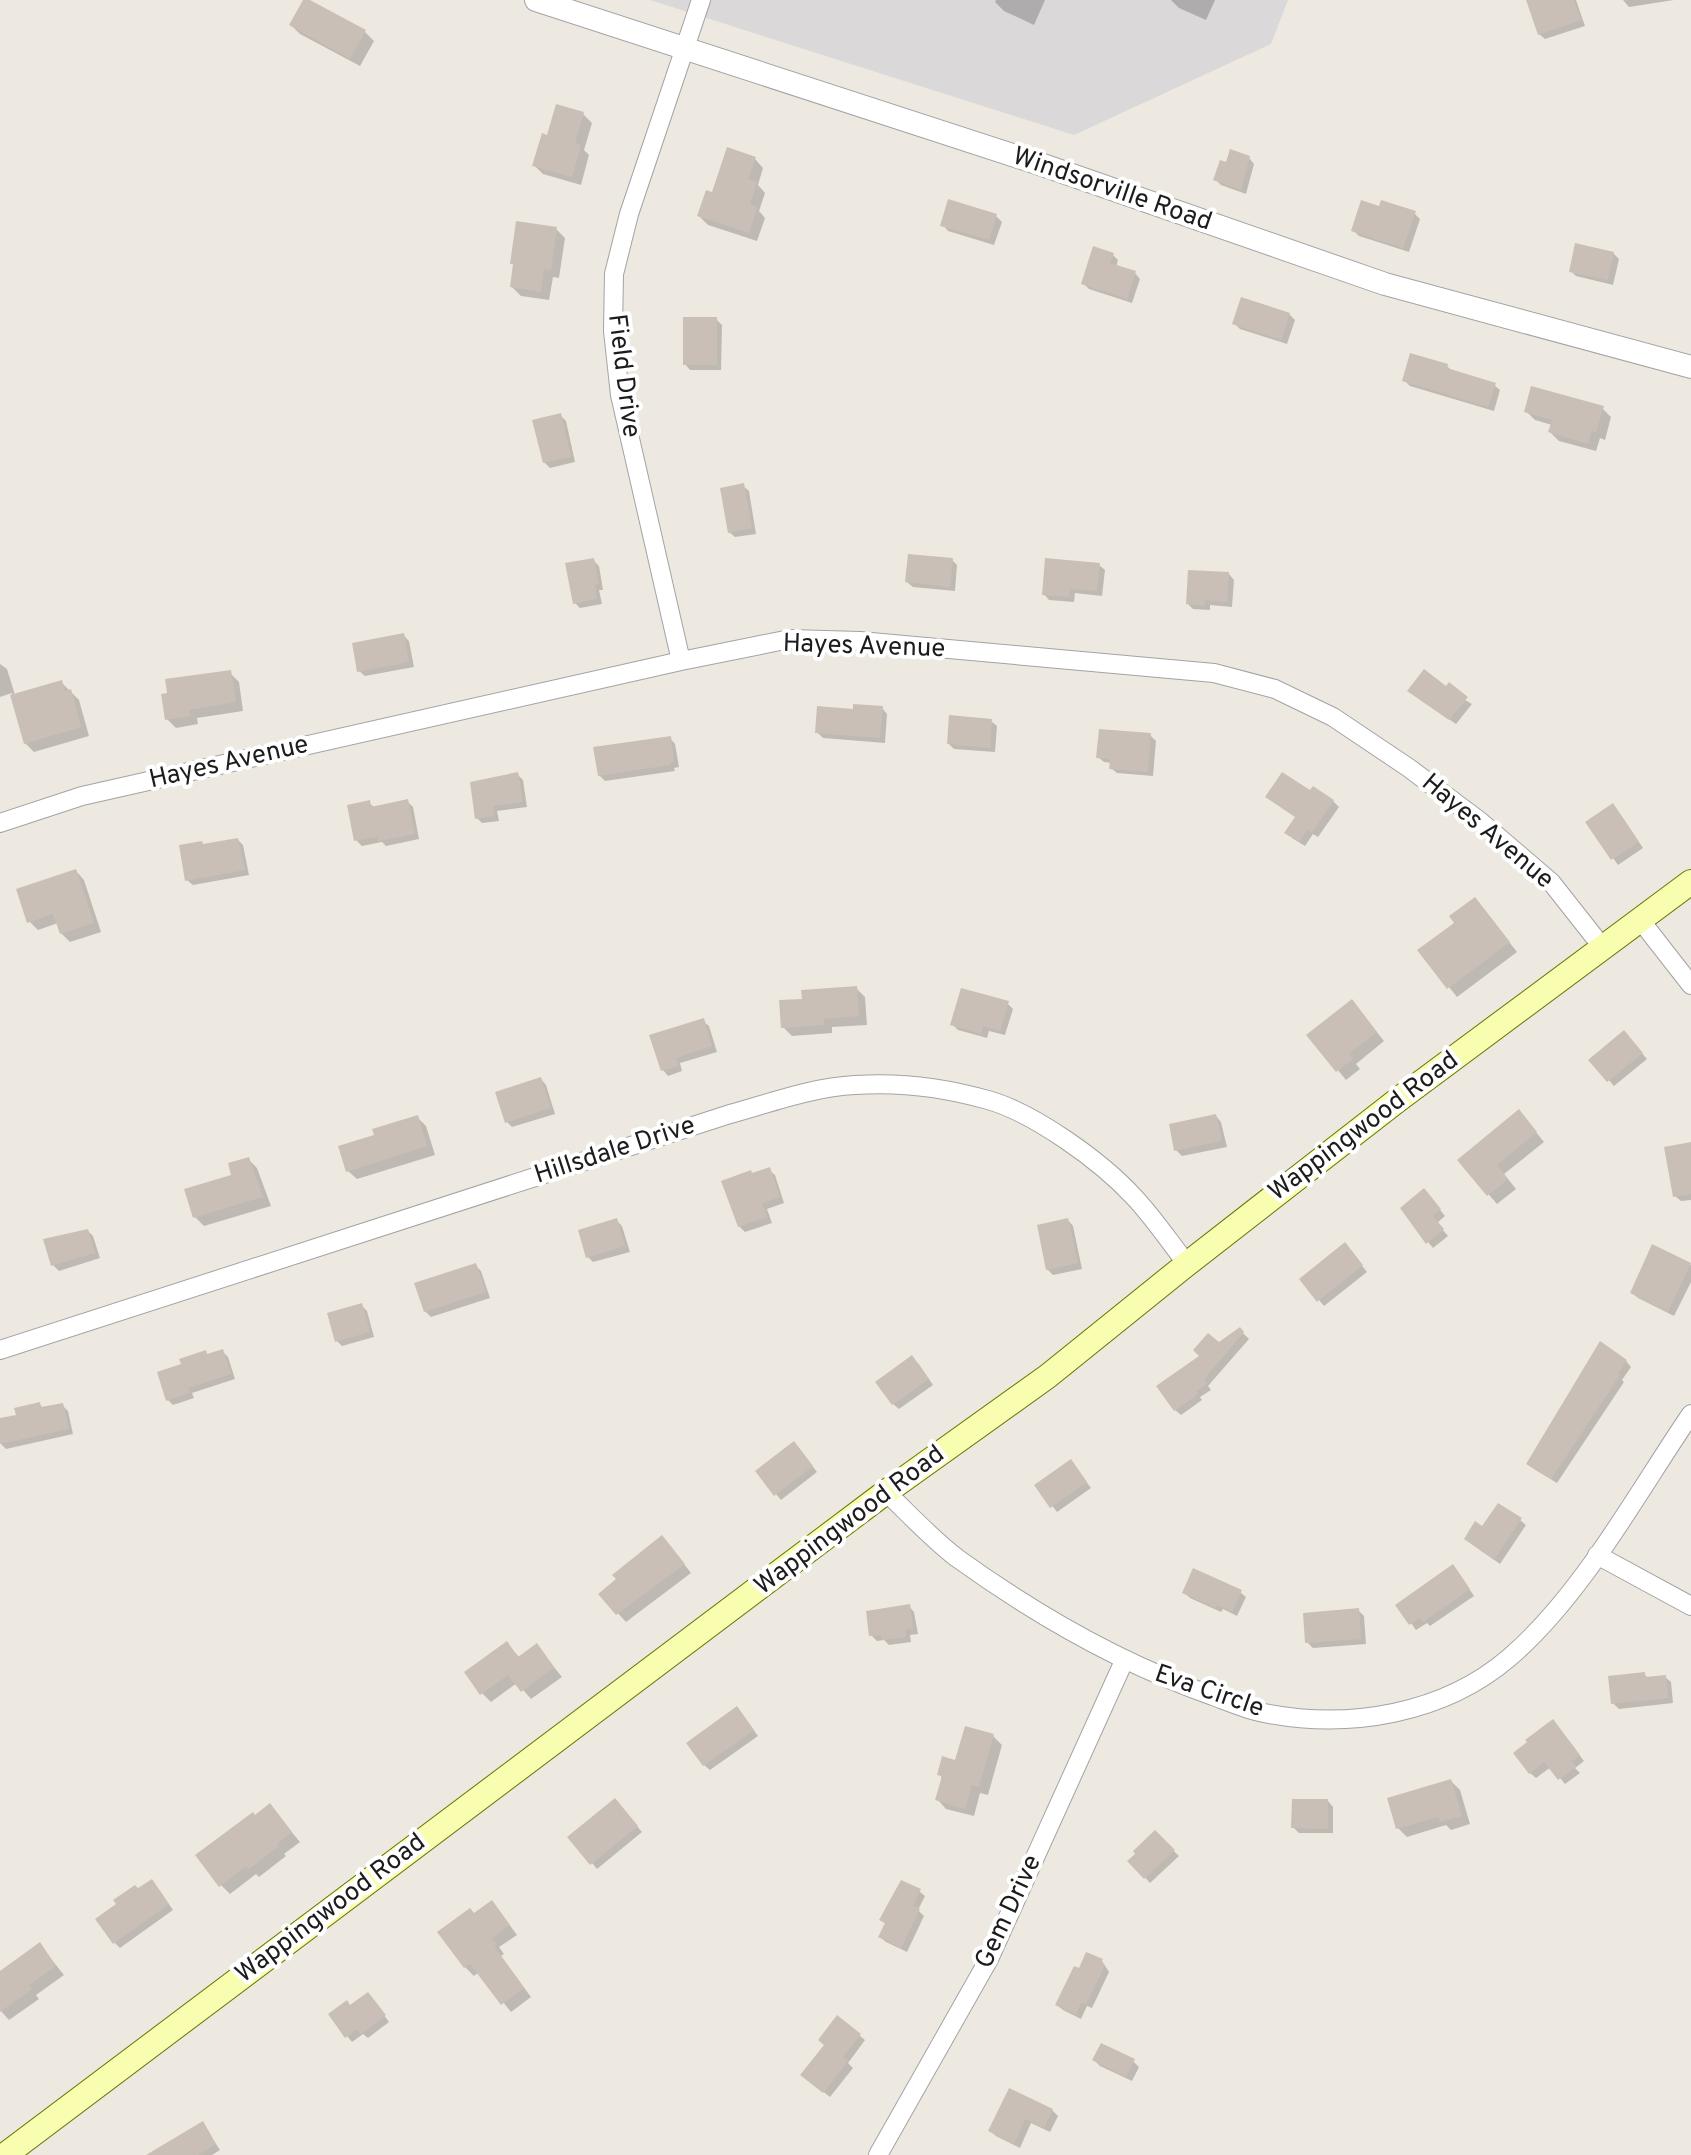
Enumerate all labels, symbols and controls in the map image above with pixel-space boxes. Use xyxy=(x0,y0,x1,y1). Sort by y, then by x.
street label: Windsorville Road xyxy=(1008,140,1216,240)
street label: Field Drive xyxy=(599,312,647,440)
street label: Hayes Avenue xyxy=(782,628,946,666)
street label: Hayes Avenue xyxy=(146,729,312,797)
street label: Hayes Avenue xyxy=(1414,767,1560,897)
street label: Wappingwood Road xyxy=(1262,1045,1466,1209)
street label: Hillsdale Drive xyxy=(530,1109,700,1193)
street label: Wappingwood Road xyxy=(748,1439,952,1603)
street label: Eva Circle xyxy=(1150,1658,1268,1726)
street label: Wappingwood Road xyxy=(229,1827,433,1991)
street label: Gem Drive xyxy=(968,1850,1050,1974)

